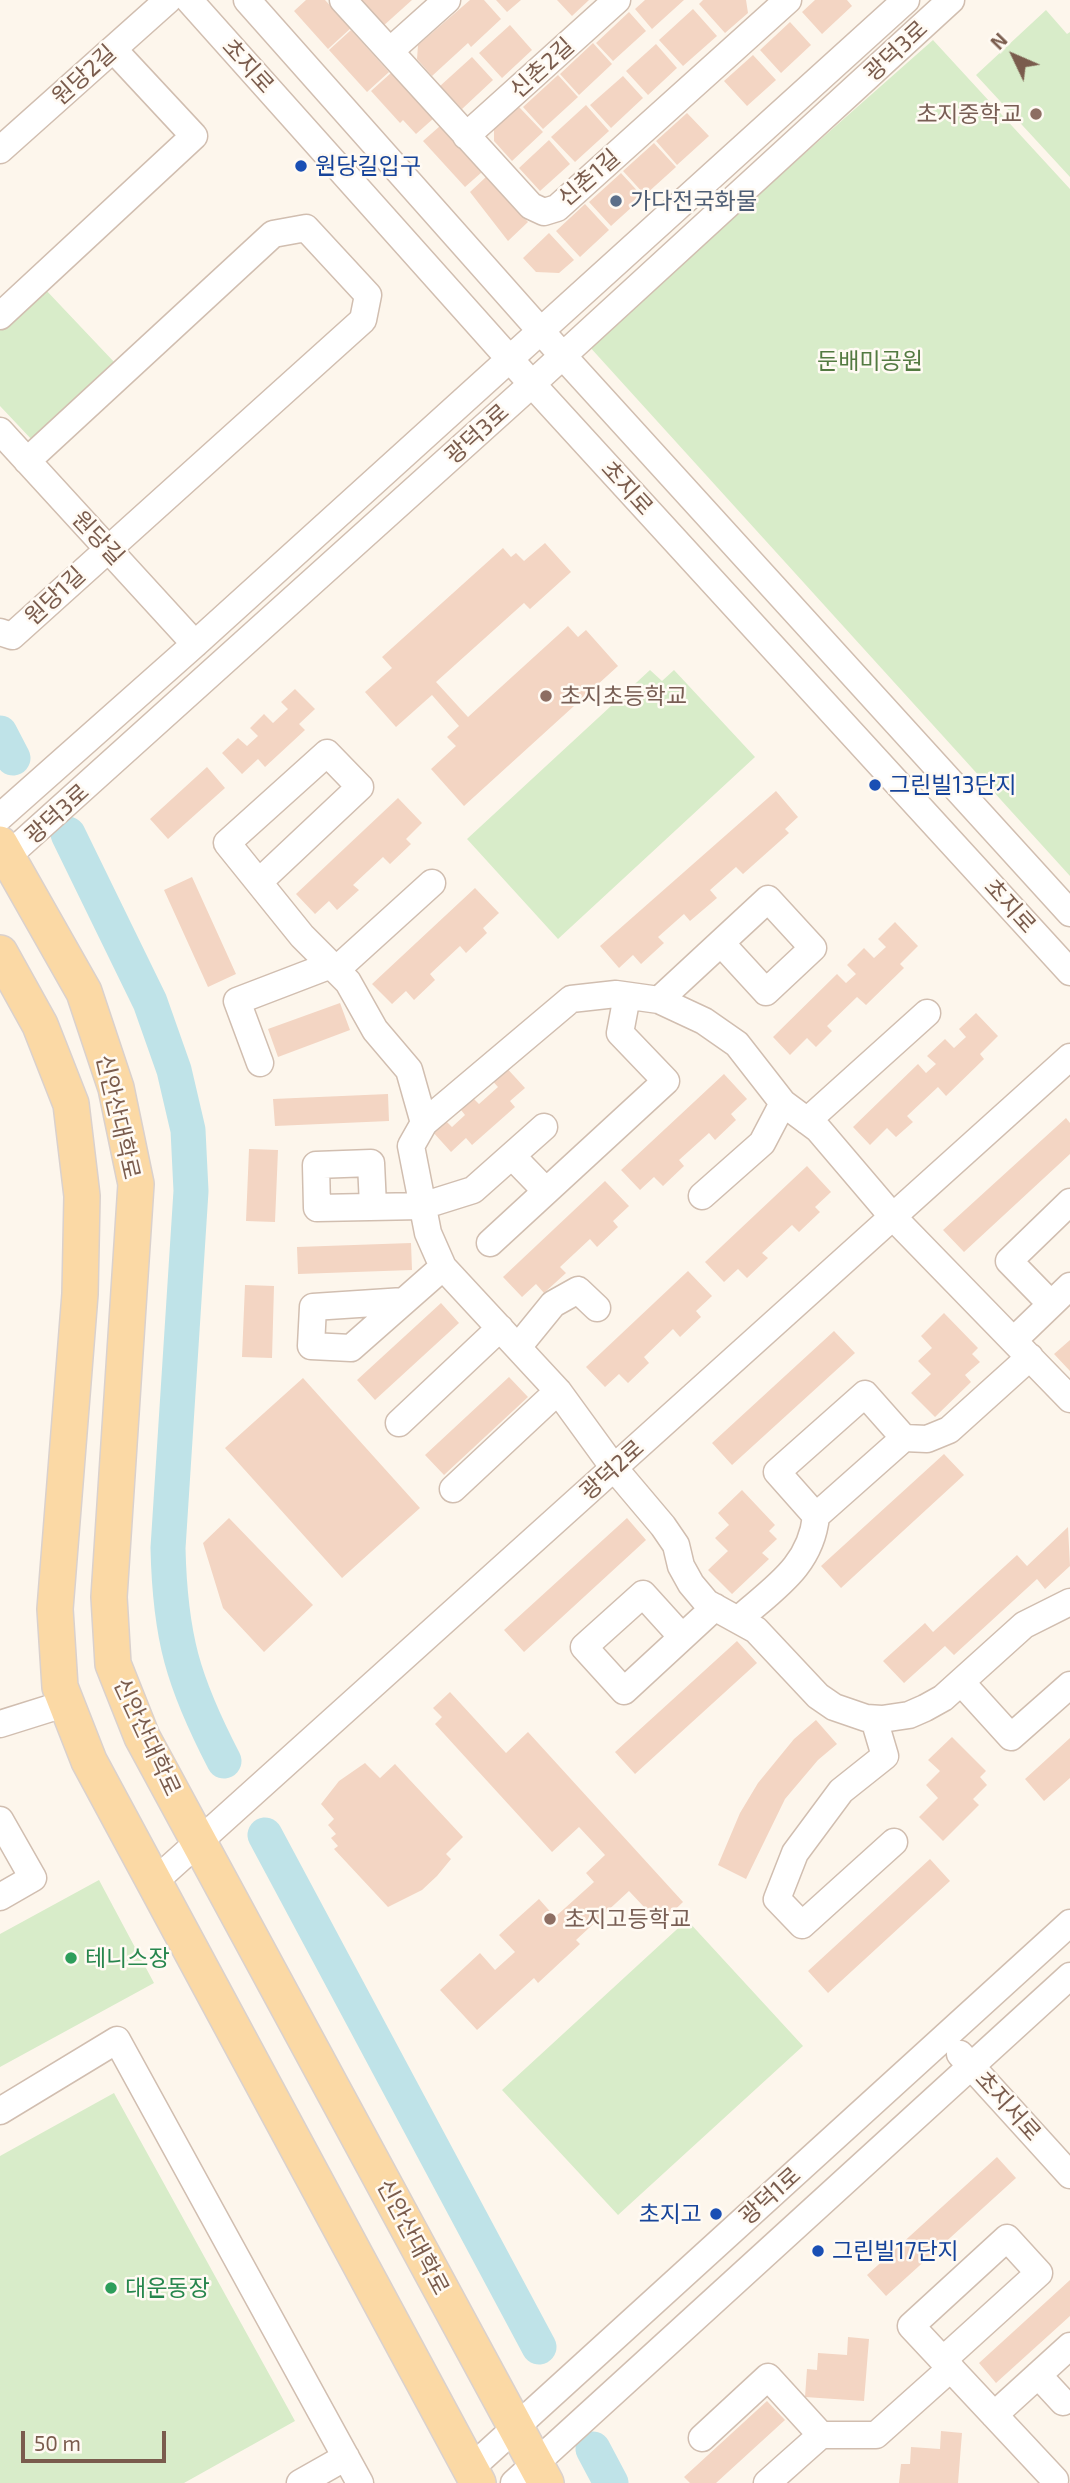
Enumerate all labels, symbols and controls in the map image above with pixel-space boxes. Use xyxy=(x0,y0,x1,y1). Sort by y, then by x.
street label: 광덕3로 xyxy=(859,15,933,87)
north arrow xyxy=(979,21,1049,91)
text: N xyxy=(985,28,1012,54)
street label: 신촌2길 xyxy=(504,32,580,104)
street label: 초지로 xyxy=(217,33,279,99)
street label: 원당2길 xyxy=(46,39,122,111)
place label: 초지중학교 xyxy=(916,100,1022,128)
marker: 초지중학교 xyxy=(1028,106,1044,122)
street label: 신촌1길 xyxy=(553,144,625,212)
place label: 원당길입구 xyxy=(315,152,421,180)
marker: 원당길입구 xyxy=(293,158,309,174)
place label: 가다전국화물 xyxy=(630,187,757,215)
marker: 가다전국화물 xyxy=(608,193,624,209)
park label: 둔배미공원 xyxy=(817,347,923,375)
street label: 광덕3로 xyxy=(439,398,515,470)
street label: 초지로 xyxy=(596,455,658,521)
street label: 원당길 xyxy=(66,505,130,571)
street label: 원당1길 xyxy=(19,561,91,631)
place label: 초지초등학교 xyxy=(560,682,687,710)
marker: 초지초등학교 xyxy=(538,688,554,704)
place label: 그린빌13단지 xyxy=(889,771,1017,799)
marker: 그린빌13단지 xyxy=(867,777,883,793)
street label: 광덕3로 xyxy=(19,778,95,850)
street label: 초지로 xyxy=(979,873,1041,939)
street label: 신안산대학로 xyxy=(90,1052,146,1182)
street label: 광덕2로 xyxy=(574,1434,650,1506)
street label: 신안산대학로 xyxy=(108,1674,186,1800)
place label: 초지고등학교 xyxy=(564,1905,691,1933)
marker: 초지고등학교 xyxy=(542,1911,558,1927)
place label: 테니스장 xyxy=(85,1944,170,1972)
marker: 테니스장 xyxy=(63,1950,79,1966)
street label: 초지서로 xyxy=(969,2065,1047,2147)
street label: 광덕1로 xyxy=(734,2161,806,2231)
street label: 신안산대학로 xyxy=(371,2174,455,2300)
place label: 초지고 xyxy=(639,2200,702,2228)
marker: 초지고 xyxy=(708,2206,724,2222)
place label: 그린빌17단지 xyxy=(832,2237,959,2265)
marker: 그린빌17단지 xyxy=(810,2243,826,2259)
place label: 대운동장 xyxy=(125,2274,210,2302)
marker: 대운동장 xyxy=(103,2280,119,2296)
scale bar xyxy=(24,2416,170,2460)
text: 50 m xyxy=(34,2430,81,2455)

